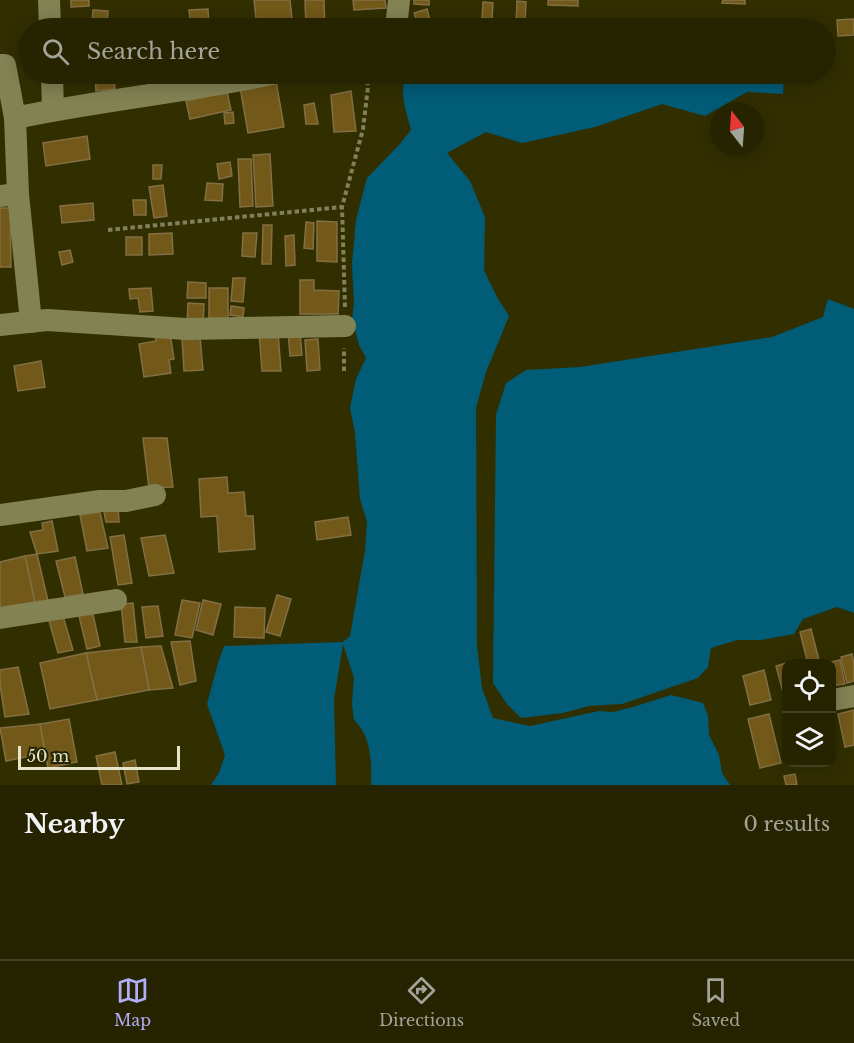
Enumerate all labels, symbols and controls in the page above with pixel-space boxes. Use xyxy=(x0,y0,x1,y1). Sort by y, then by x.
search box xyxy=(18,18,836,84)
icon: search xyxy=(39,35,72,68)
text: Search here xyxy=(87,38,220,65)
north arrow xyxy=(710,102,764,156)
map controls xyxy=(782,659,836,767)
button: locate xyxy=(782,659,836,713)
button: layers xyxy=(782,713,836,767)
scale bar xyxy=(18,743,180,770)
text: 50 m xyxy=(27,746,69,766)
text: Nearby xyxy=(24,808,125,840)
text: 0 results xyxy=(744,812,830,836)
tab: Map xyxy=(114,974,151,1030)
tab: Directions xyxy=(379,974,464,1030)
tab: Saved xyxy=(692,974,740,1030)

